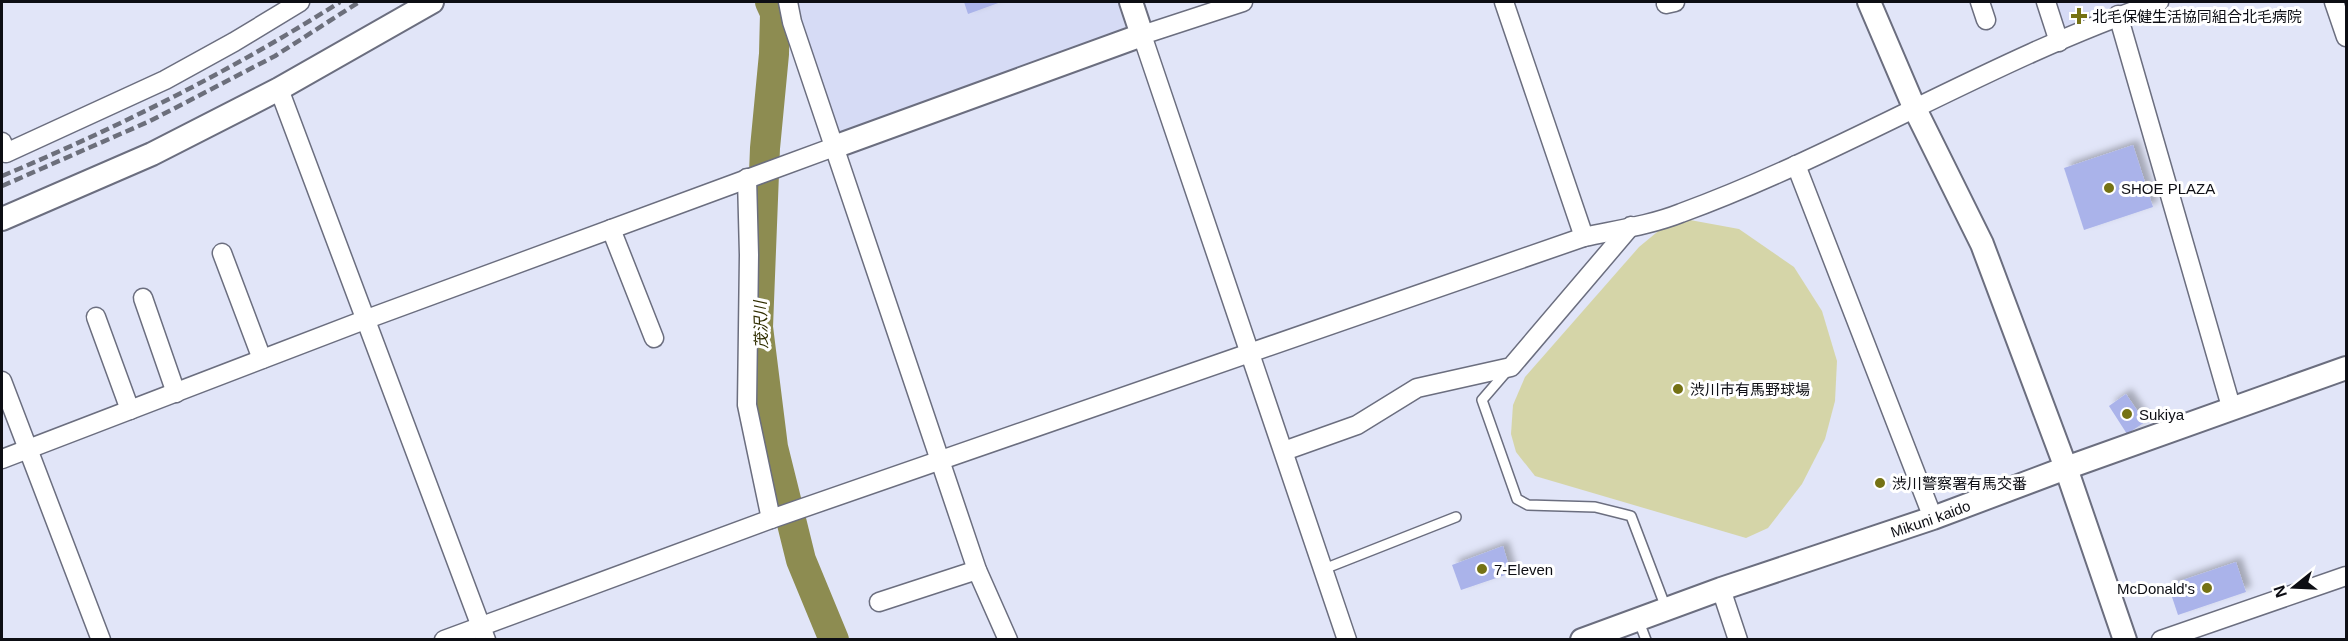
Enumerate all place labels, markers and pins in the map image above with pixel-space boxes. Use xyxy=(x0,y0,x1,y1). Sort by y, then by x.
marker: 北毛保健生活協同組合北毛病院 xyxy=(2070,7,2088,25)
place label: 北毛保健生活協同組合北毛病院 xyxy=(2092,8,2302,25)
place label: SHOE PLAZA xyxy=(2121,180,2215,197)
marker: SHOE PLAZA xyxy=(2102,181,2116,195)
place label: 渋川市有馬野球場 xyxy=(1690,381,1810,398)
marker: 渋川市有馬野球場 xyxy=(1671,382,1685,396)
place label: Sukiya xyxy=(2139,406,2185,423)
marker: Sukiya xyxy=(2120,407,2134,421)
place label: 渋川警察署有馬交番 xyxy=(1892,475,2027,492)
marker: 渋川警察署有馬交番 xyxy=(1873,476,1887,490)
place label: 7-Eleven xyxy=(1494,561,1553,578)
marker: 7-Eleven xyxy=(1475,562,1489,576)
place label: McDonald's xyxy=(2117,580,2195,597)
marker: McDonald's xyxy=(2200,581,2214,595)

